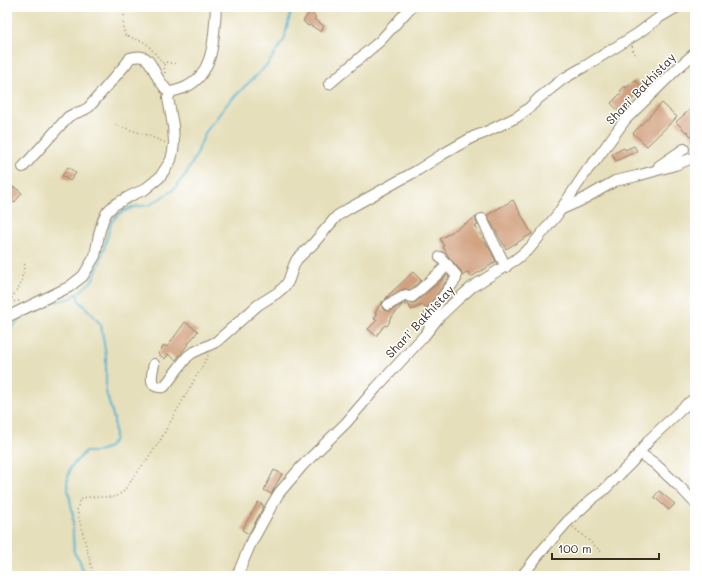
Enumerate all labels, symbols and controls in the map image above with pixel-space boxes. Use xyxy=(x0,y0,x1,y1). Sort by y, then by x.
street label: Shari' Bakhistay xyxy=(602,49,679,128)
street label: Shari' Bakhistay xyxy=(381,282,457,361)
scale bar xyxy=(552,535,659,561)
text: 100 m xyxy=(558,540,592,556)

